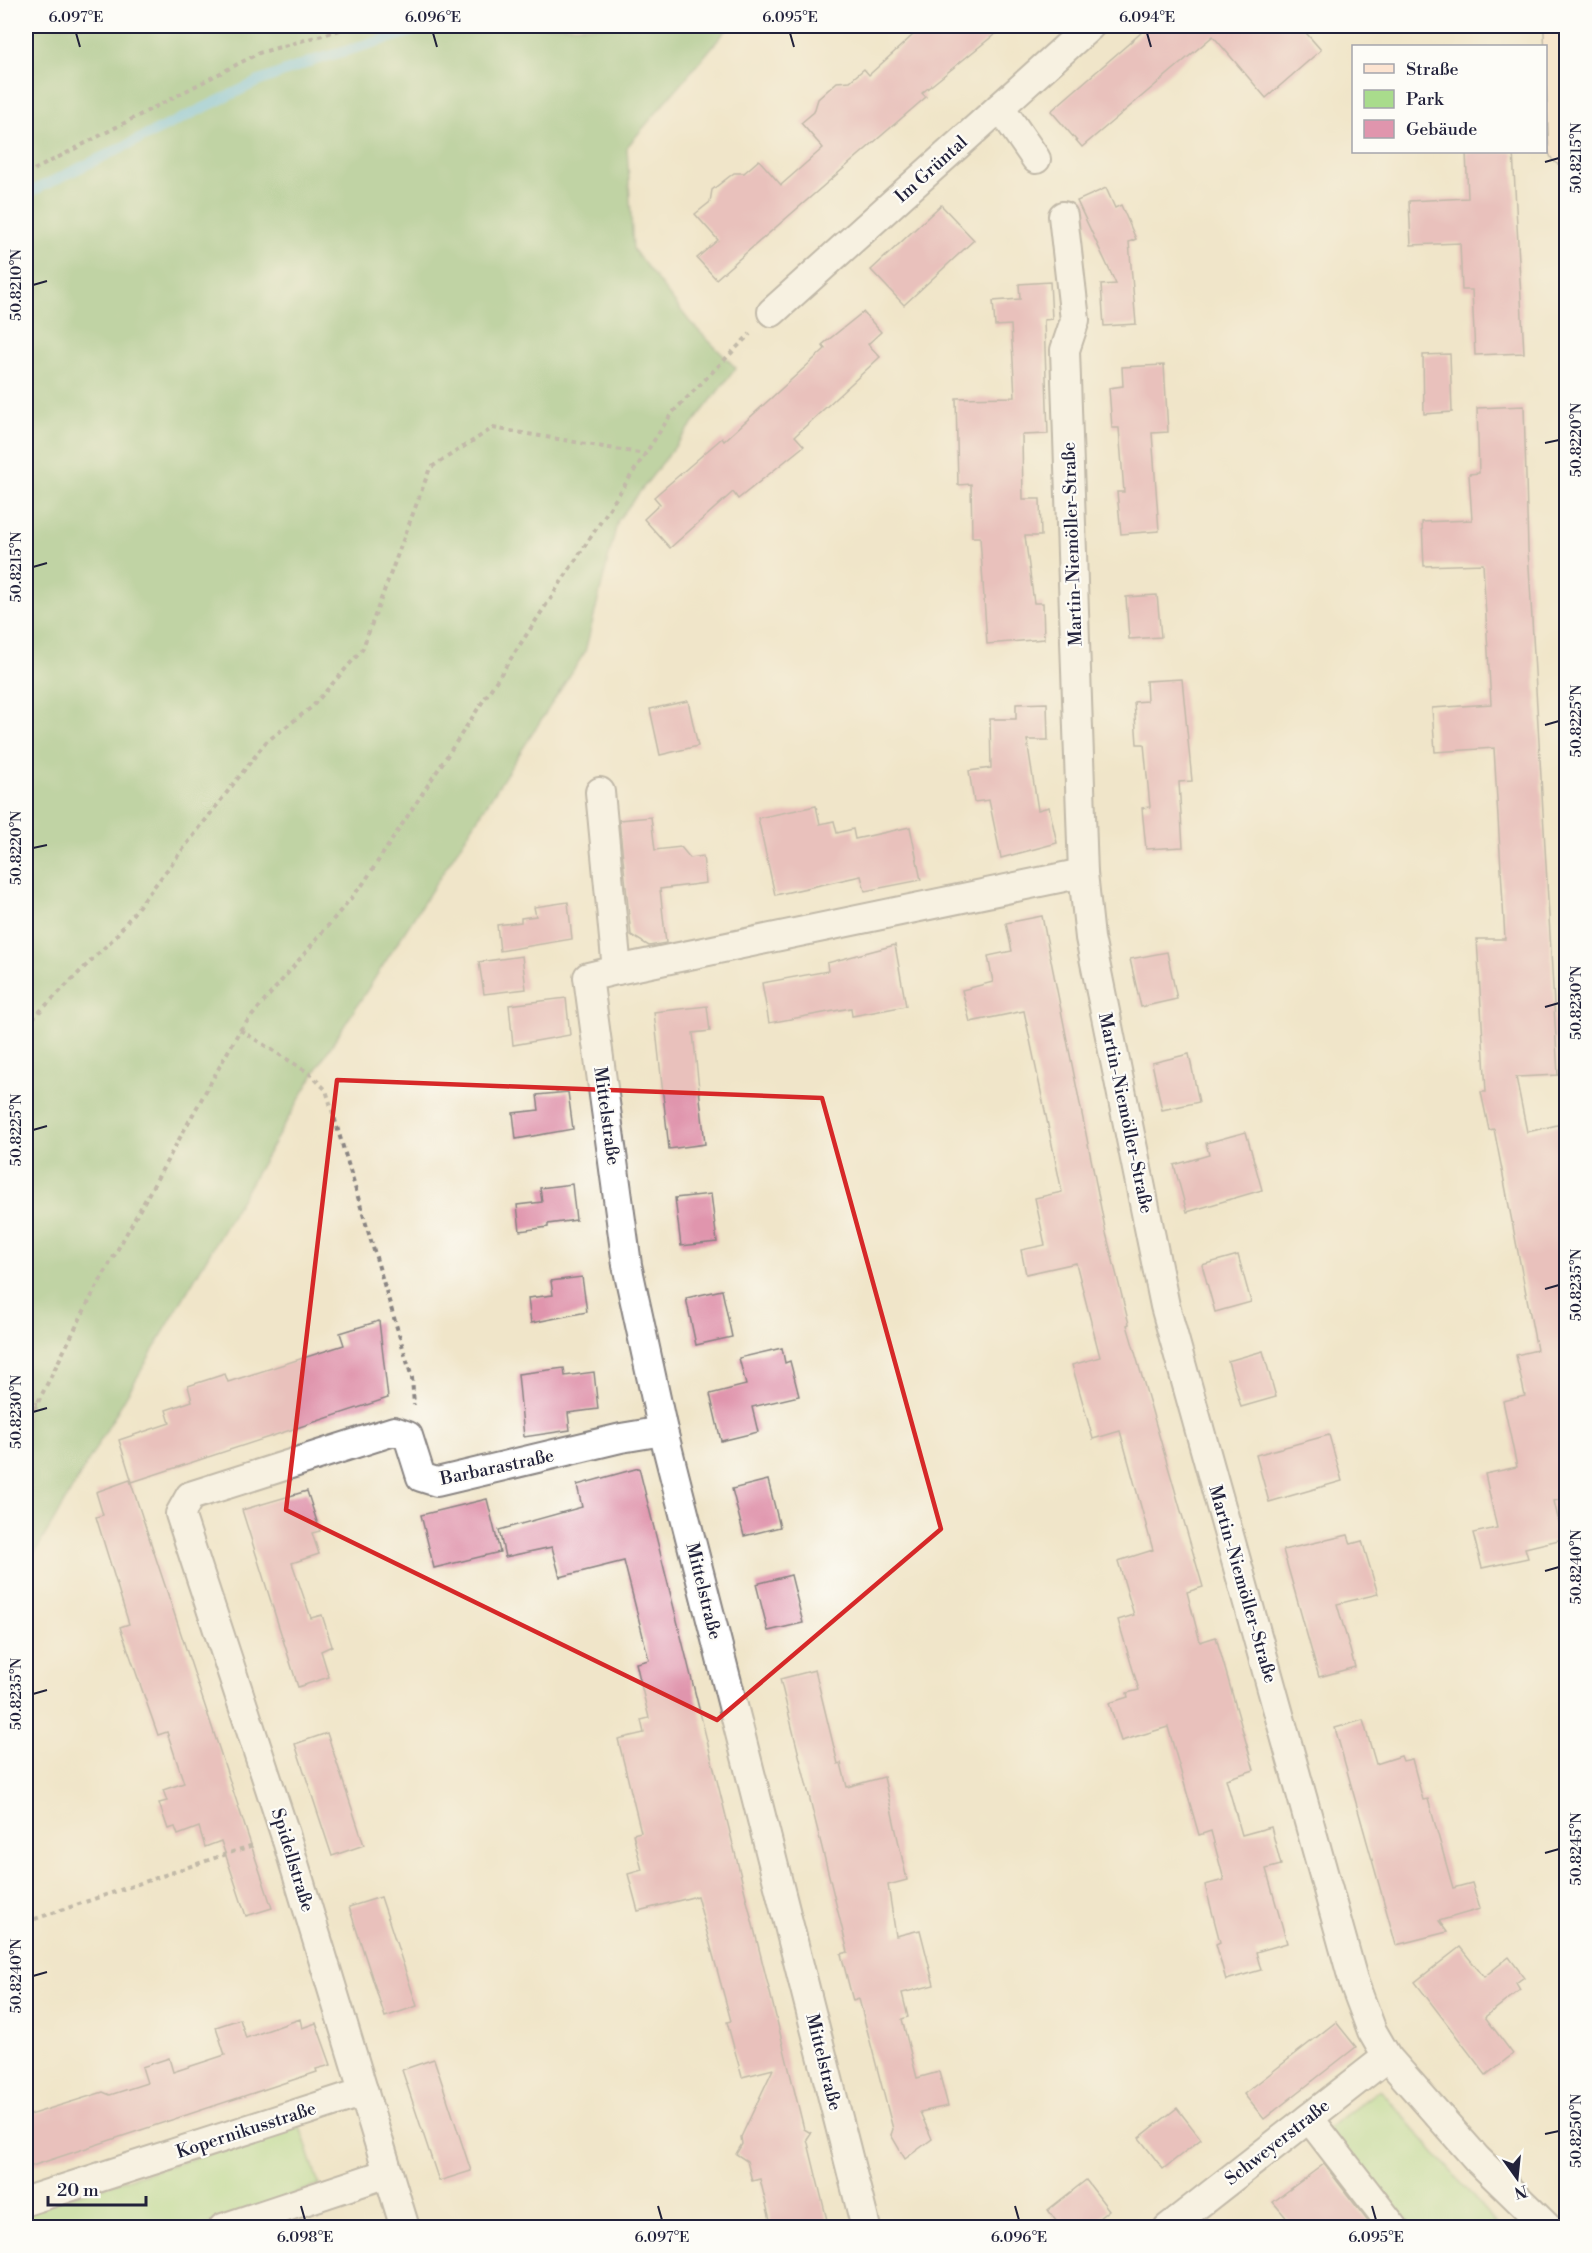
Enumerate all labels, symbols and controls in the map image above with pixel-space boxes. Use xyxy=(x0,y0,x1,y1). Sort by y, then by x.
text: 6.097°E xyxy=(49,8,103,27)
text: 6.096°E xyxy=(405,8,461,27)
text: 6.095°E xyxy=(762,8,818,27)
text: 6.094°E xyxy=(1119,8,1175,27)
legend xyxy=(1352,45,1547,153)
text: Straße xyxy=(1406,58,1459,81)
text: Park xyxy=(1406,88,1445,111)
text: Gebäude xyxy=(1406,118,1477,141)
text: 50.8215°N xyxy=(1567,123,1586,193)
street label: Im Grüntal xyxy=(890,130,973,208)
text: 50.8210°N xyxy=(7,249,26,321)
text: 50.8220°N xyxy=(1567,403,1586,477)
street label: Martin-Niemöller-Straße xyxy=(1057,441,1088,647)
text: 50.8215°N xyxy=(7,532,26,602)
text: 50.8225°N xyxy=(1567,685,1586,757)
text: 50.8220°N xyxy=(7,811,26,885)
text: 50.8230°N xyxy=(1567,966,1586,1040)
street label: Martin-Niemöller-Straße xyxy=(1093,1011,1158,1216)
street label: Mittelstraße xyxy=(588,1065,625,1167)
text: 50.8225°N xyxy=(7,1094,26,1166)
text: 50.8235°N xyxy=(1567,1249,1586,1321)
text: 50.8230°N xyxy=(7,1375,26,1449)
street label: Barbarastraße xyxy=(437,1444,556,1491)
street label: Martin-Niemöller-Straße xyxy=(1203,1483,1282,1686)
text: 50.8240°N xyxy=(1567,1530,1586,1604)
street label: Mittelstraße xyxy=(680,1540,727,1642)
text: 50.8235°N xyxy=(7,1658,26,1730)
street label: Spidellstraße xyxy=(266,1806,319,1915)
text: 50.8245°N xyxy=(1567,1812,1586,1886)
text: 50.8240°N xyxy=(7,1939,26,2013)
street label: Mittelstraße xyxy=(800,2011,847,2113)
street label: Schweyerstraße xyxy=(1220,2094,1334,2191)
text: 50.8250°N xyxy=(1567,2094,1586,2168)
street label: Kopernikusstraße xyxy=(173,2097,319,2164)
north arrow xyxy=(1487,2148,1547,2208)
scale bar xyxy=(48,2169,146,2207)
text: 20 m xyxy=(57,2179,99,2202)
text: N xyxy=(1512,2180,1529,2203)
text: 6.098°E xyxy=(277,2228,333,2247)
text: 6.097°E xyxy=(635,2228,689,2247)
text: 6.096°E xyxy=(991,2228,1047,2247)
text: 6.095°E xyxy=(1348,2228,1404,2247)

